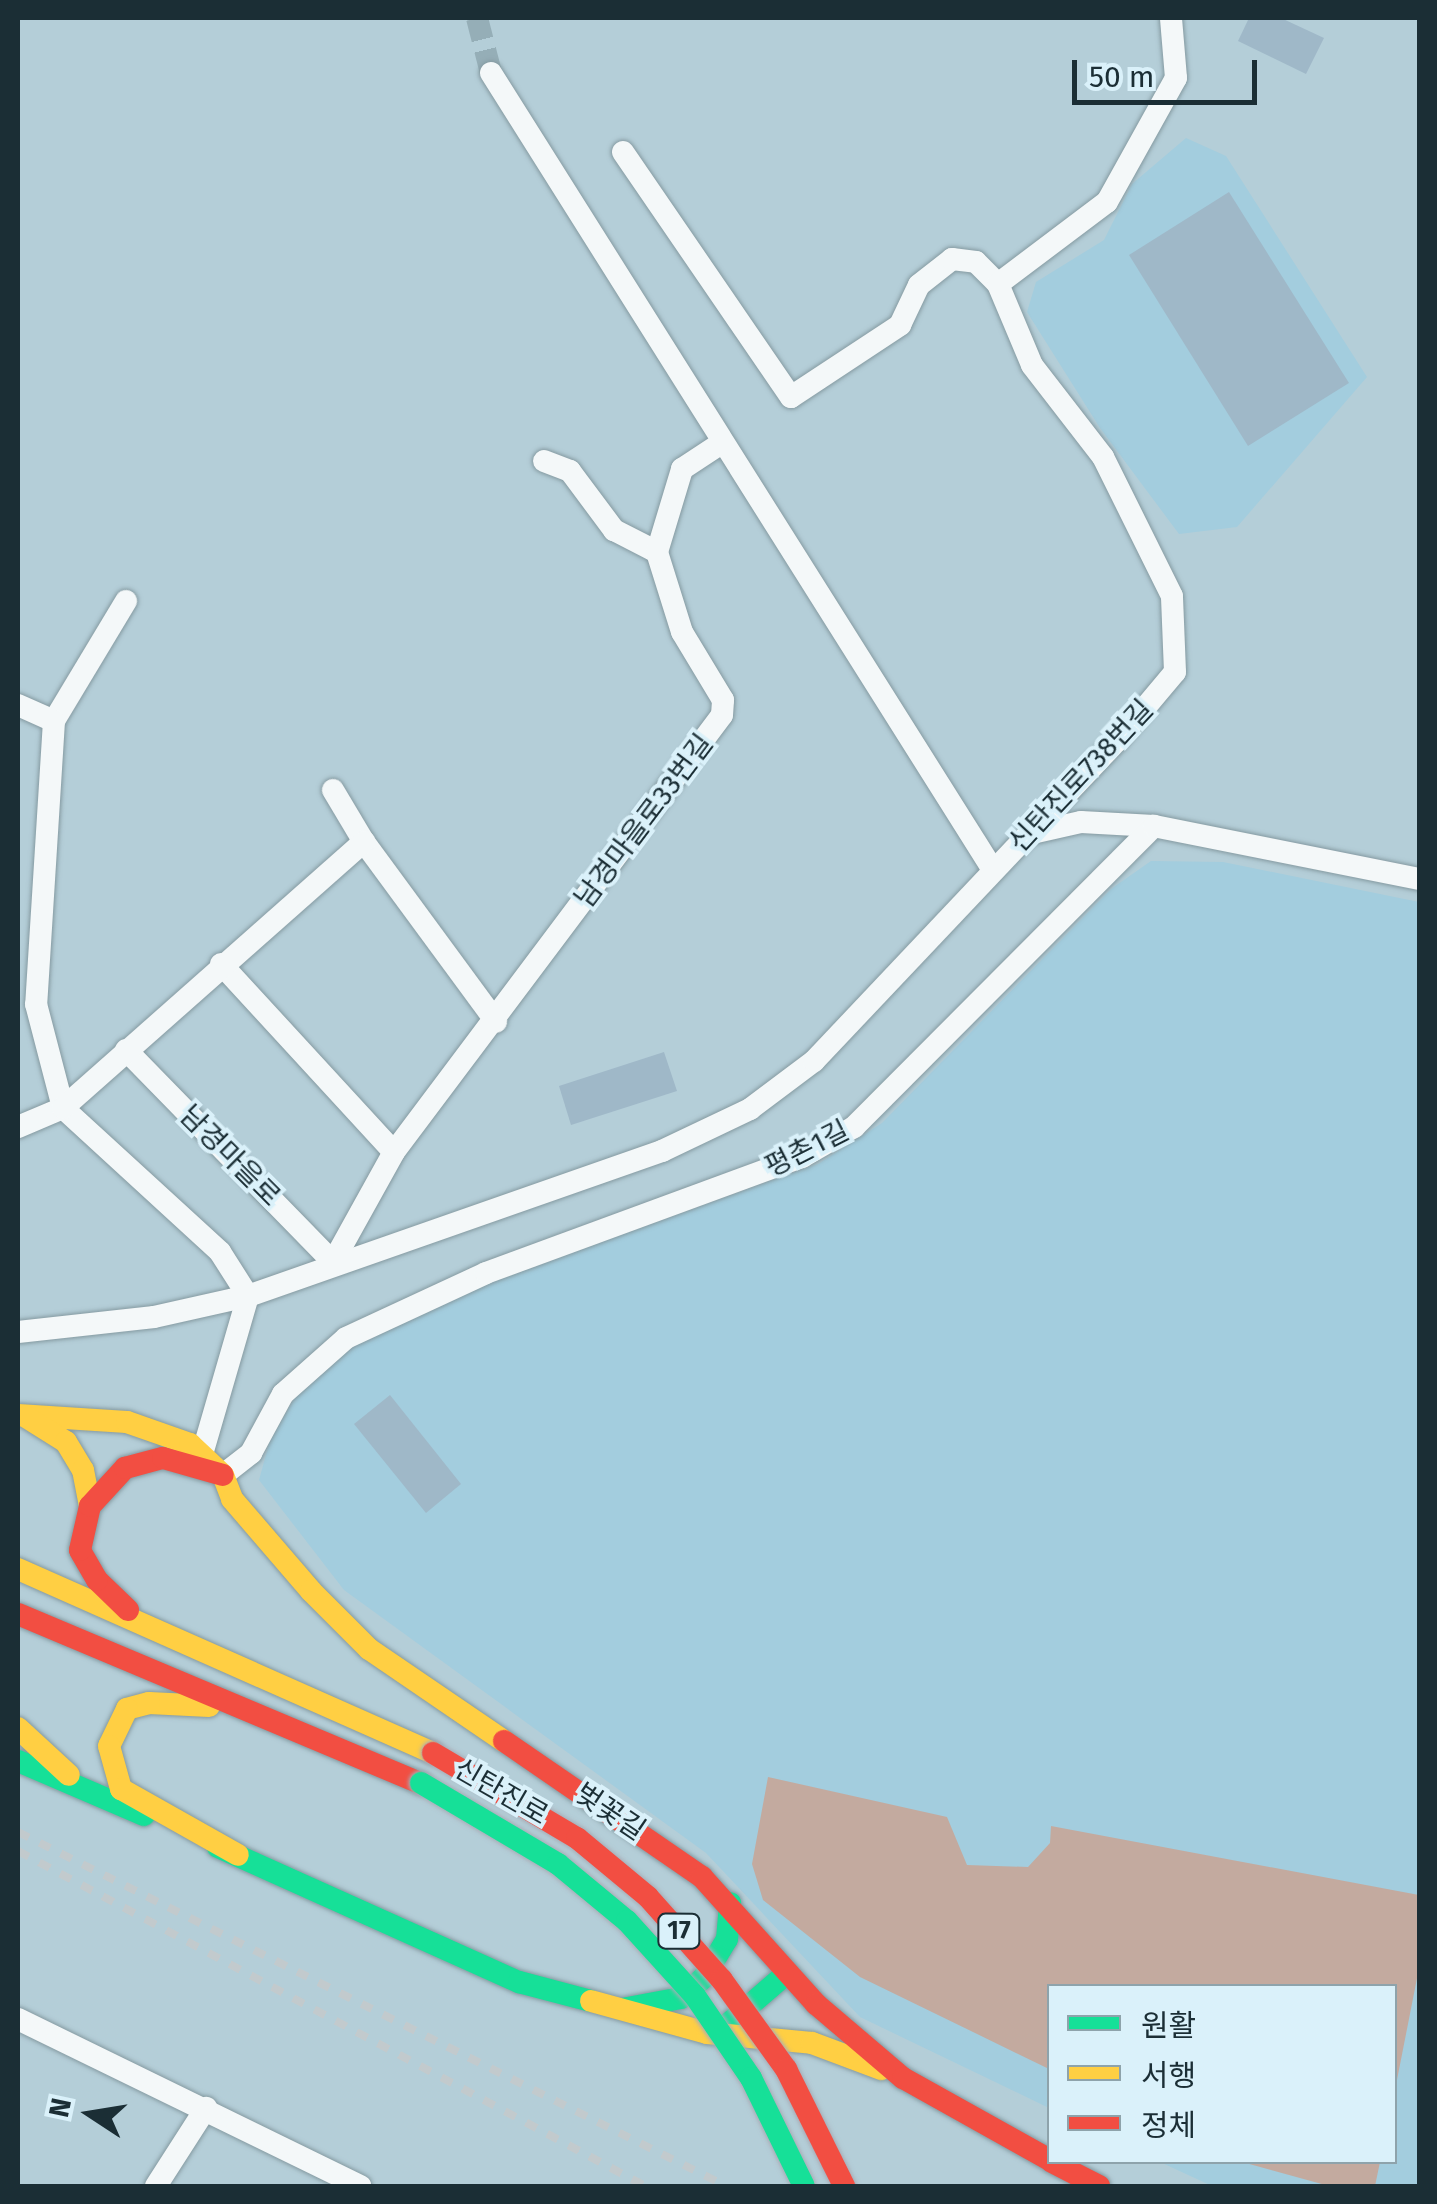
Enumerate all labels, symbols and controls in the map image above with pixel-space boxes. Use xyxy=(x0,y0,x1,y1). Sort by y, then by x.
scale bar xyxy=(1077,40,1262,102)
text: 50 m xyxy=(1089,59,1154,95)
street label: 신탄진로738번길 xyxy=(1002,693,1160,859)
street label: 남경마을로33번길 xyxy=(568,728,720,914)
street label: 남경마을로 xyxy=(173,1099,287,1213)
street label: 평촌1길 xyxy=(760,1114,854,1184)
street label: 신탄진로 xyxy=(448,1752,554,1832)
street label: 벚꽃길 xyxy=(569,1776,651,1848)
road number: 17 xyxy=(656,1911,702,1951)
legend xyxy=(1047,1984,1397,2164)
text: 원활 xyxy=(1141,2008,1196,2044)
text: 서행 xyxy=(1141,2058,1196,2094)
north arrow xyxy=(40,2064,140,2164)
text: N xyxy=(42,2095,78,2120)
text: 정체 xyxy=(1141,2108,1196,2144)

